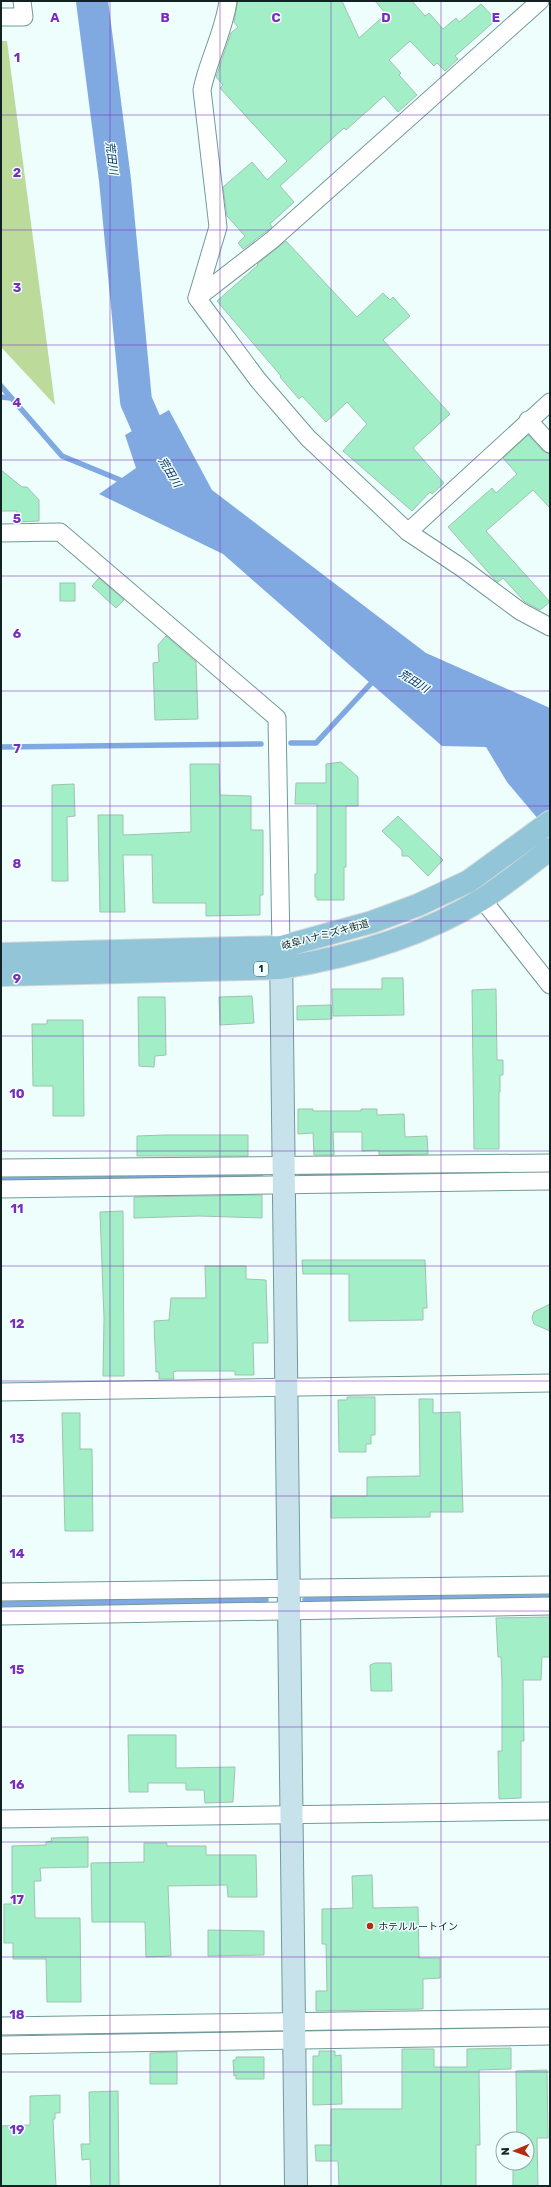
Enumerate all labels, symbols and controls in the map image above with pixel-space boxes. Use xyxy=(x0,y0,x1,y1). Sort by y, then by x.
text: A xyxy=(50,10,60,25)
text: B xyxy=(160,10,170,25)
text: C xyxy=(271,10,281,25)
text: D xyxy=(381,10,391,25)
text: E xyxy=(492,10,500,25)
text: 1 xyxy=(14,50,20,65)
water label: 荒田川 xyxy=(103,141,120,176)
text: 2 xyxy=(13,165,21,180)
text: 3 xyxy=(13,280,22,295)
text: 4 xyxy=(13,395,22,410)
water label: 荒田川 xyxy=(156,455,184,491)
text: 5 xyxy=(13,511,21,526)
text: 6 xyxy=(13,626,22,641)
water label: 荒田川 xyxy=(396,667,432,696)
text: 7 xyxy=(13,741,21,756)
text: 8 xyxy=(13,856,22,871)
street label: 岐阜ハナミズキ街道 xyxy=(280,918,370,952)
road number: 1 xyxy=(254,962,268,976)
text: 9 xyxy=(13,971,21,986)
text: 10 xyxy=(9,1086,25,1101)
text: 11 xyxy=(11,1201,23,1216)
text: 12 xyxy=(10,1316,24,1331)
text: 13 xyxy=(9,1431,25,1446)
text: 14 xyxy=(9,1546,25,1561)
text: 15 xyxy=(10,1662,24,1677)
text: 16 xyxy=(10,1777,25,1792)
text: 17 xyxy=(10,1892,25,1907)
marker: ホテルルートイン xyxy=(365,1921,375,1931)
place label: ホテルルートイン xyxy=(378,1921,458,1933)
text: 18 xyxy=(9,2007,25,2022)
text: 19 xyxy=(10,2122,24,2137)
north arrow xyxy=(495,2131,535,2171)
text: N xyxy=(499,2147,512,2156)

